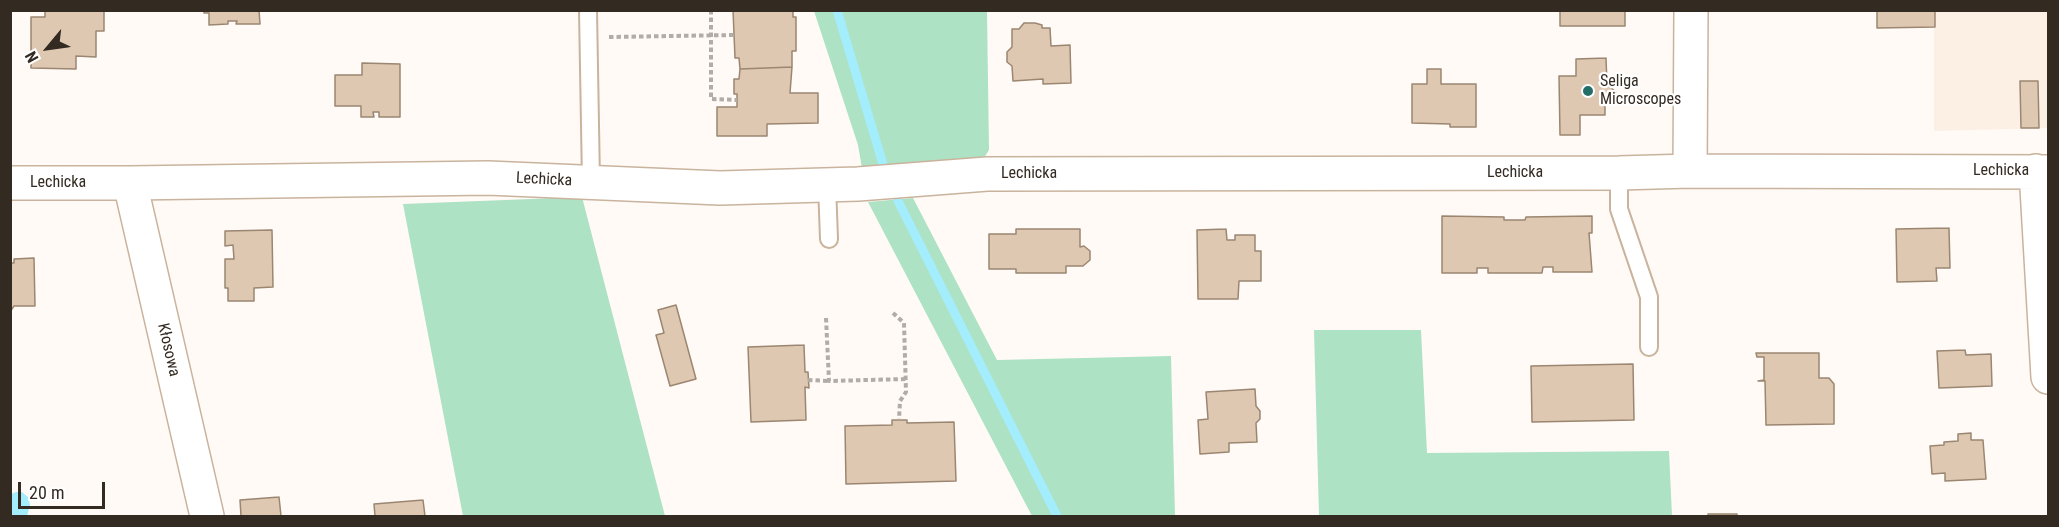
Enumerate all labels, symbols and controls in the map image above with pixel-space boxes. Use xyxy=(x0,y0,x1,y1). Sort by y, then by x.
north arrow xyxy=(18,18,78,78)
text: N xyxy=(21,48,43,66)
place label: Seliga Microscopes xyxy=(1600,72,1681,110)
marker: Seliga Microscopes xyxy=(1581,84,1595,98)
street label: Lechicka xyxy=(1973,161,2029,181)
street label: Lechicka xyxy=(1487,163,1543,183)
street label: Lechicka xyxy=(1001,164,1057,184)
street label: Lechicka xyxy=(515,169,573,191)
street label: Lechicka xyxy=(30,173,86,193)
street label: Kłosowa xyxy=(153,321,183,379)
scale bar xyxy=(21,470,108,508)
text: 20 m xyxy=(29,482,64,503)

